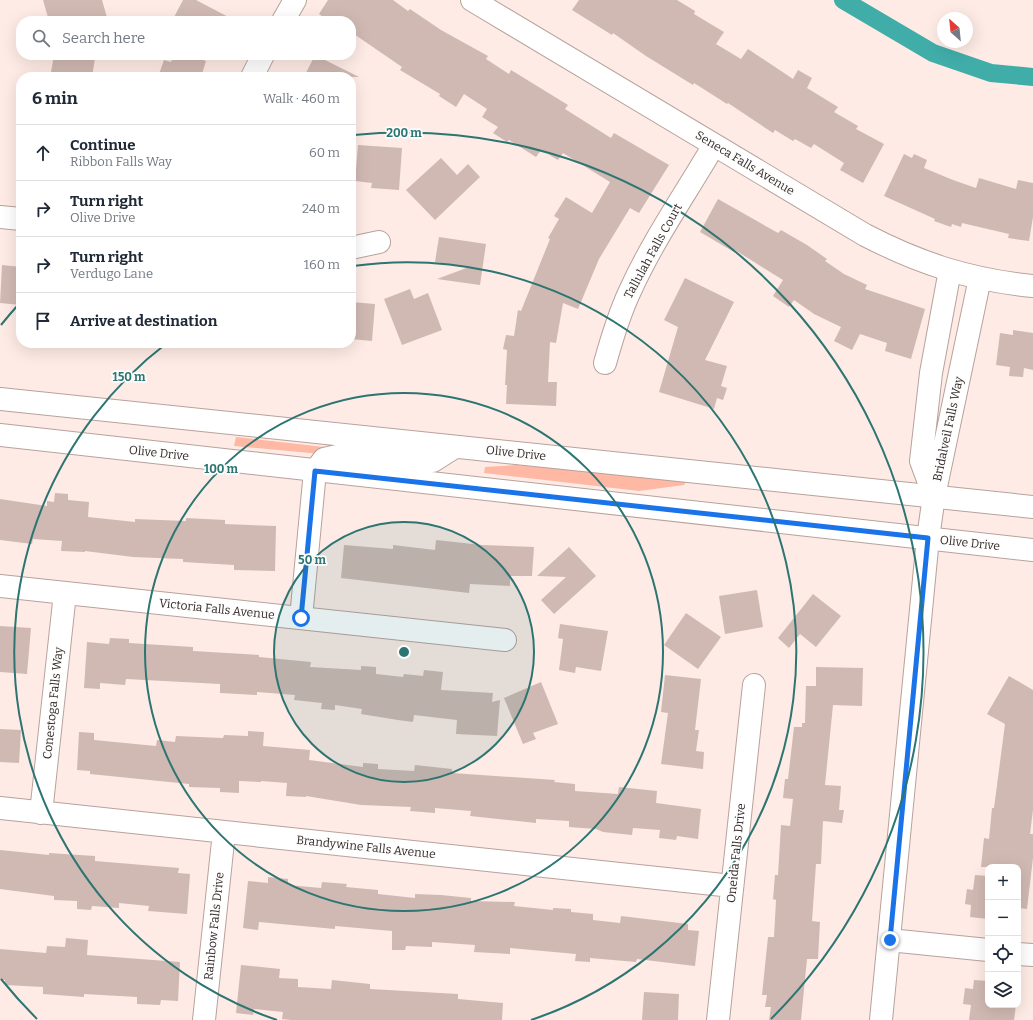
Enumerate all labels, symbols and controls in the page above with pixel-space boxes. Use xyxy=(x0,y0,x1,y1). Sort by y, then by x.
north arrow xyxy=(937,12,973,48)
search box xyxy=(16,16,356,60)
icon: search xyxy=(30,27,52,49)
text: Search here xyxy=(62,29,145,47)
text: 6 min xyxy=(32,88,78,109)
text: Walk · 460 m xyxy=(263,91,340,106)
text: 200 m xyxy=(386,126,422,140)
street label: Seneca Falls Avenue xyxy=(693,128,797,198)
text: Continue xyxy=(70,136,136,154)
icon: ahead xyxy=(32,142,54,164)
text: 60 m xyxy=(309,145,340,160)
text: Ribbon Falls Way xyxy=(70,154,172,169)
text: Turn right xyxy=(70,192,143,210)
icon: right xyxy=(32,198,54,220)
text: 240 m xyxy=(302,201,340,216)
street label: Tallulah Falls Court xyxy=(621,201,685,301)
text: Olive Drive xyxy=(70,210,135,225)
text: Turn right xyxy=(70,248,143,266)
icon: right xyxy=(32,254,54,276)
text: 160 m xyxy=(304,257,340,272)
text: Verdugo Lane xyxy=(70,266,153,281)
icon: arrive xyxy=(32,310,54,332)
text: Arrive at destination xyxy=(70,312,217,330)
text: 150 m xyxy=(113,370,146,384)
street label: Bridalveil Falls Way xyxy=(930,375,966,483)
street label: Olive Drive xyxy=(128,443,190,463)
street label: Olive Drive xyxy=(485,443,547,463)
text: 100 m xyxy=(204,462,239,476)
street label: Olive Drive xyxy=(939,533,1001,553)
text: 50 m xyxy=(298,553,326,567)
street label: Victoria Falls Avenue xyxy=(159,596,275,622)
route start xyxy=(292,609,310,627)
centre of rings xyxy=(397,645,411,659)
street label: Conestoga Falls Way xyxy=(40,646,66,760)
street label: Oneida Falls Drive xyxy=(724,803,748,903)
street label: Brandywine Falls Avenue xyxy=(296,833,436,861)
map controls xyxy=(985,864,1021,1008)
button: + xyxy=(985,864,1021,900)
street label: Rainbow Falls Drive xyxy=(201,871,227,981)
button: − xyxy=(985,900,1021,936)
route end xyxy=(881,931,899,949)
button: locate xyxy=(985,936,1021,972)
button: layers xyxy=(985,972,1021,1008)

